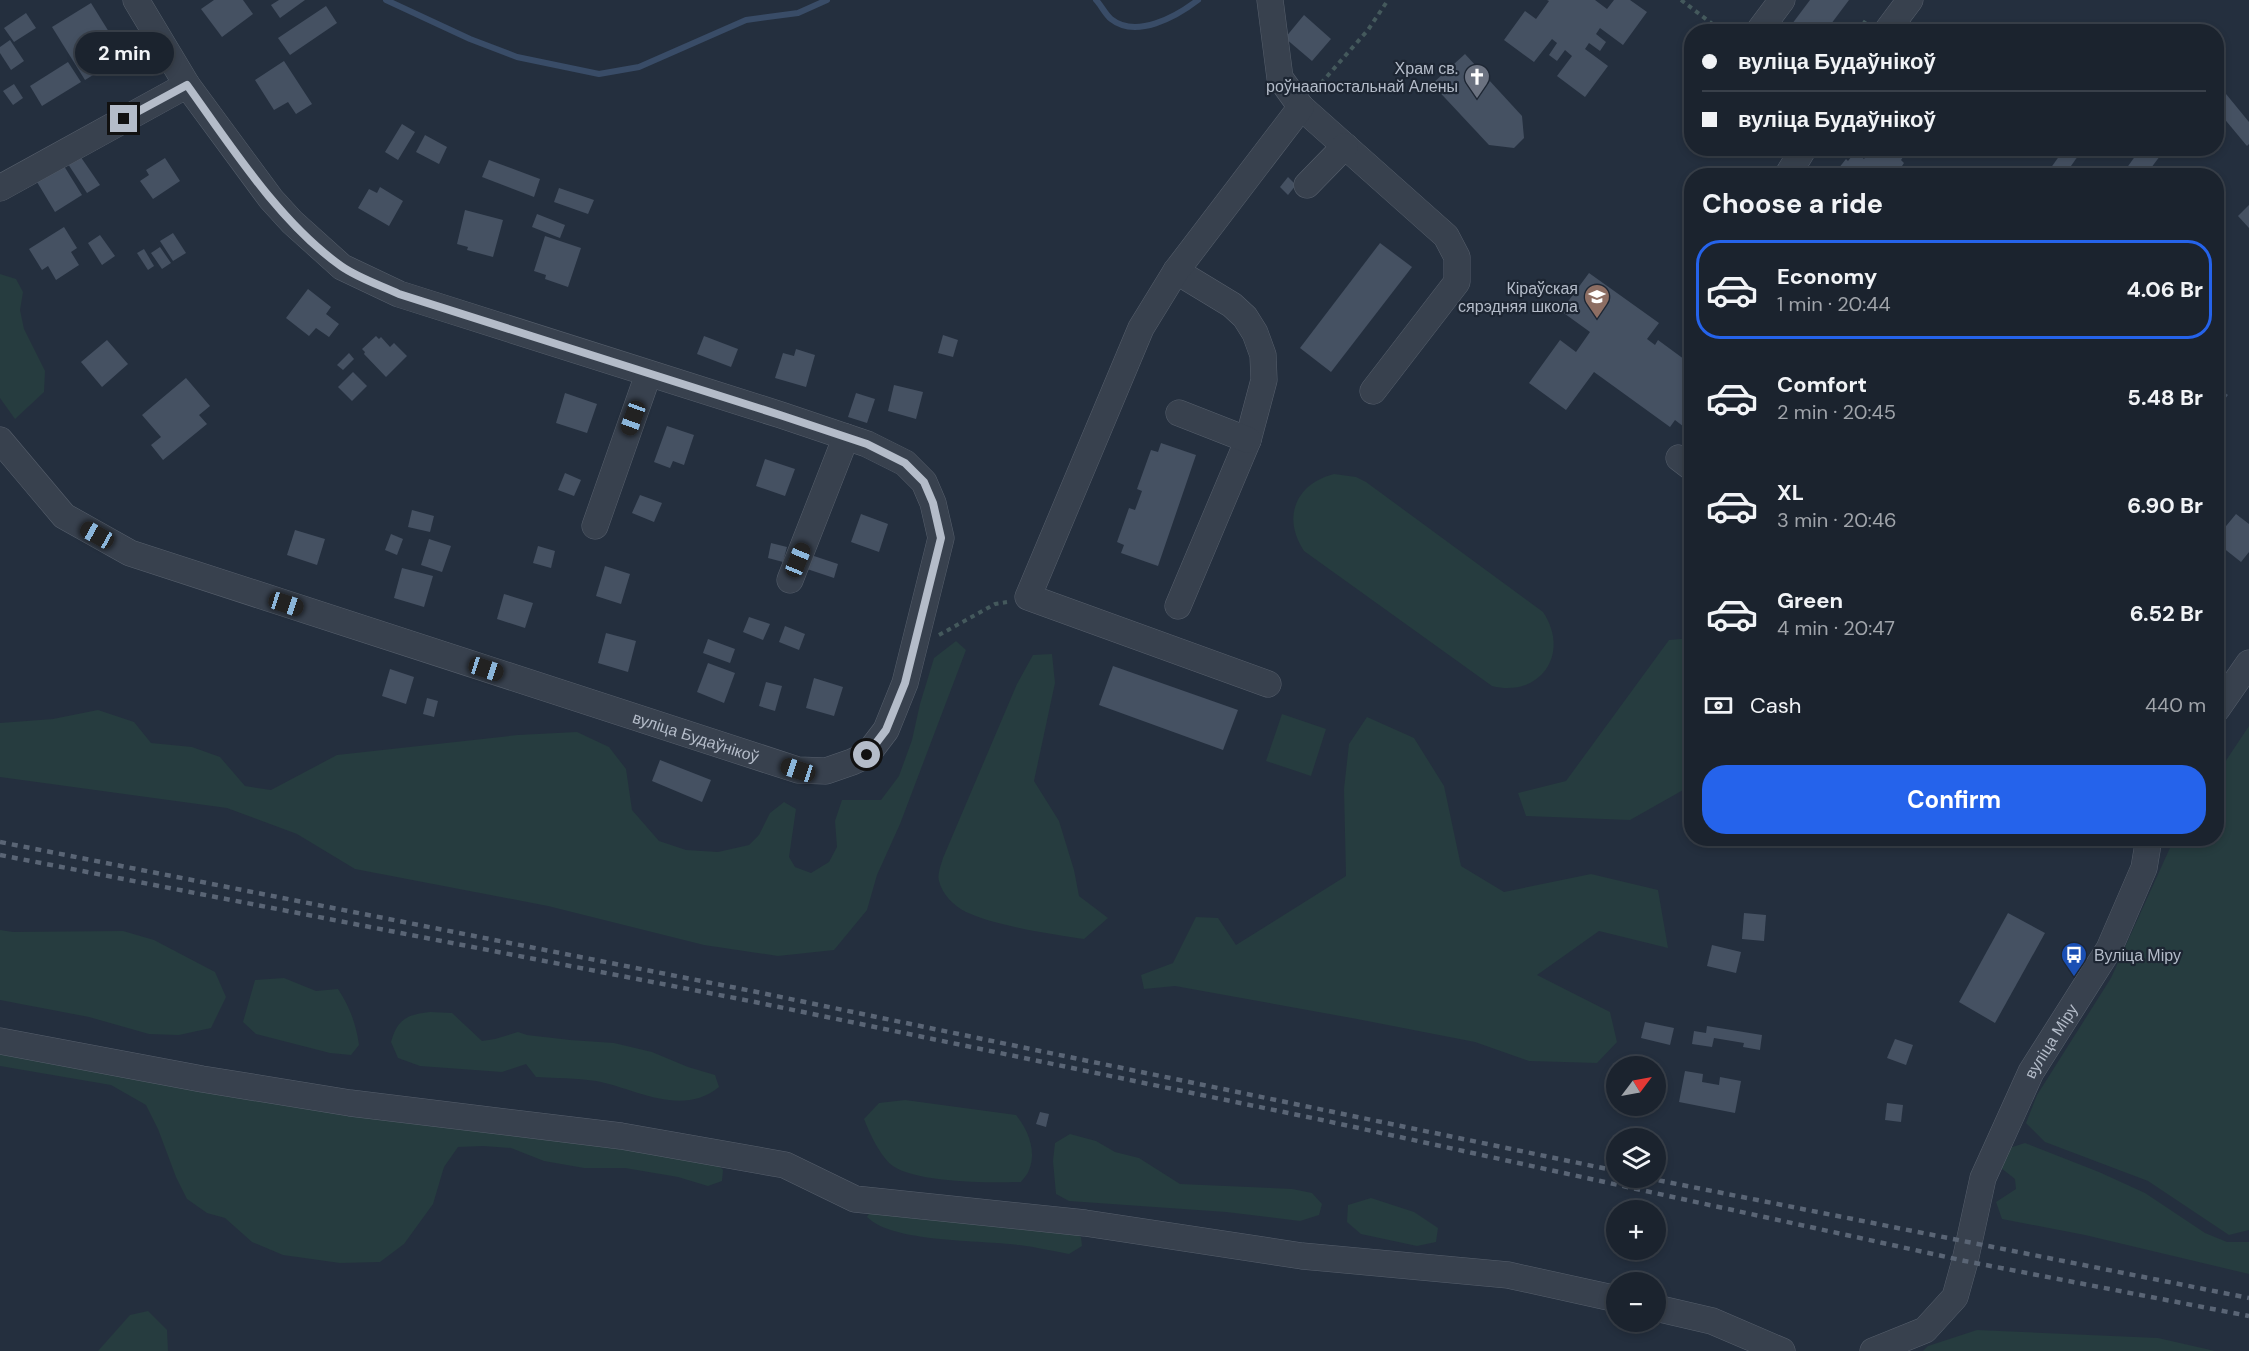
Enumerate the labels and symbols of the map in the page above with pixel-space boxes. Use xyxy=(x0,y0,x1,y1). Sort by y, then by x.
callout: 2 min xyxy=(74,32,174,74)
place label: Храм св. роўнаапостальнай Алены xyxy=(1266,58,1458,97)
church icon: Храм св. роўнаапостальнай Алены xyxy=(1462,62,1492,100)
route end xyxy=(110,105,137,132)
place label: Кіраўская сярэдняя школа xyxy=(1458,278,1578,317)
school or university icon: Кіраўская сярэдняя школа xyxy=(1582,282,1612,320)
car xyxy=(618,398,648,438)
car xyxy=(77,518,117,552)
car xyxy=(783,540,813,580)
car xyxy=(266,590,306,618)
car xyxy=(466,655,506,683)
street label: вуліца Будаўнікоў xyxy=(630,707,761,768)
route start xyxy=(853,741,880,768)
car xyxy=(778,756,818,784)
bus stop icon: Вуліца Міру xyxy=(2059,940,2089,978)
place label: Вуліца Міру xyxy=(2094,945,2181,966)
street label: вуліца Міру xyxy=(2020,1000,2083,1082)
north arrow xyxy=(1606,1056,1666,1116)

